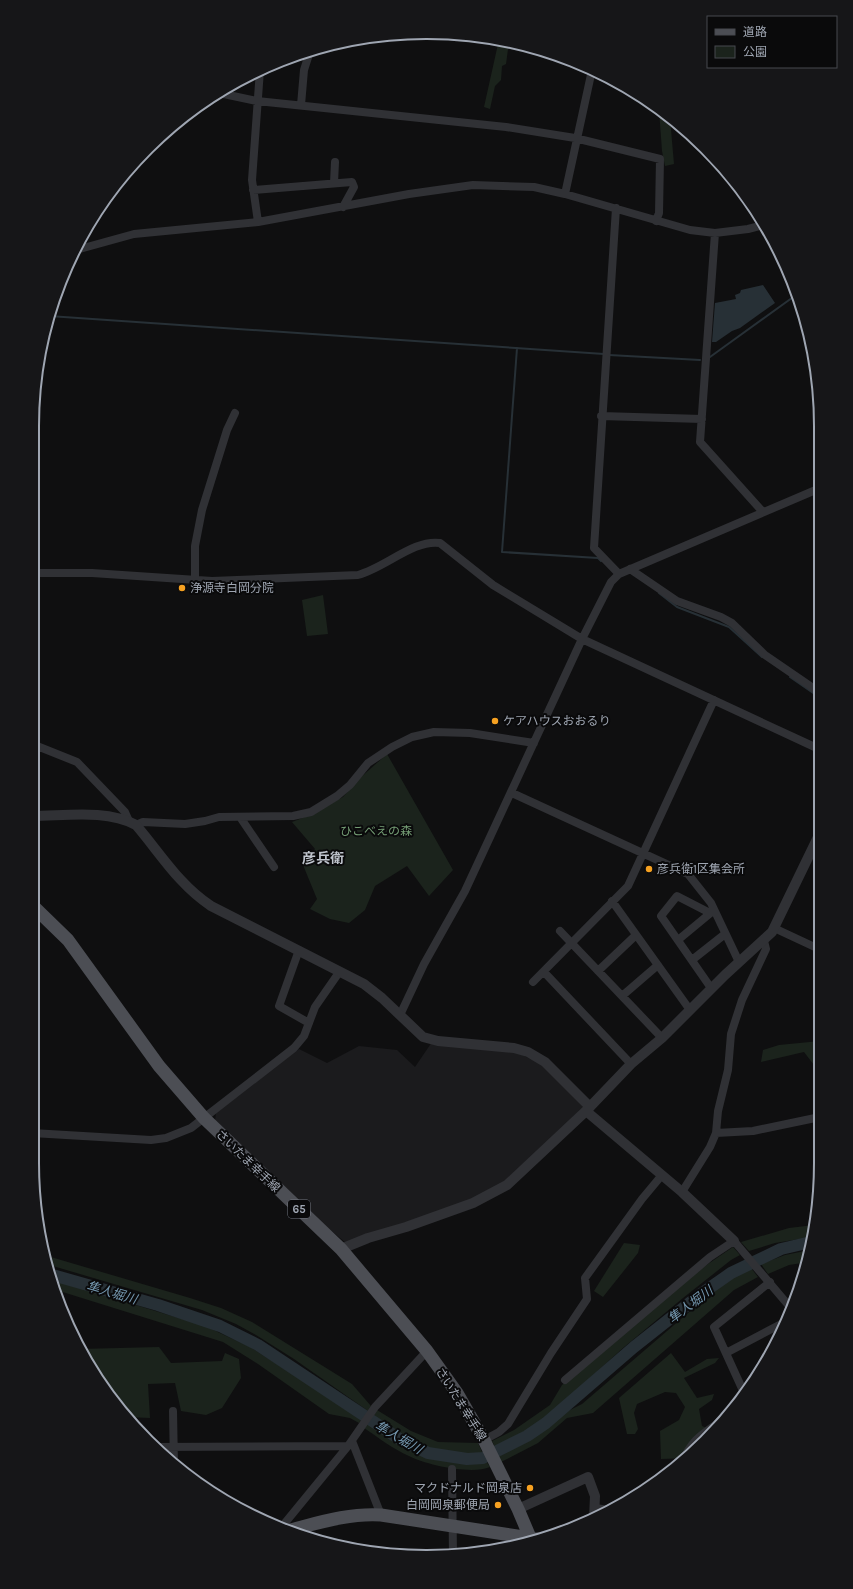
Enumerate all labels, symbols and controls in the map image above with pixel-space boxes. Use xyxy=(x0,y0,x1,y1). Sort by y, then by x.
legend xyxy=(707,16,837,68)
text: 道路 xyxy=(743,25,767,39)
text: 公園 xyxy=(743,45,767,59)
place label: 浄源寺白岡分院 xyxy=(190,581,274,595)
marker: 浄源寺白岡分院 xyxy=(177,583,187,593)
place label: ケアハウスおおるり xyxy=(503,714,611,728)
marker: ケアハウスおおるり xyxy=(490,716,500,726)
park label: ひこべえの森 xyxy=(340,824,412,838)
district label: 彦兵衛 xyxy=(302,850,344,867)
place label: 彦兵衛1区集会所 xyxy=(657,862,745,876)
marker: 彦兵衛1区集会所 xyxy=(644,864,654,874)
street label: さいたま幸手線 xyxy=(213,1127,283,1195)
road number: 65 xyxy=(288,1200,310,1218)
water label: 隼人堀川 xyxy=(85,1278,141,1307)
water label: 隼人堀川 xyxy=(665,1282,717,1326)
street label: さいたま幸手線 xyxy=(433,1365,489,1443)
water label: 隼人堀川 xyxy=(372,1418,427,1458)
place label: マクドナルド岡泉店 xyxy=(414,1481,522,1495)
marker: マクドナルド岡泉店 xyxy=(525,1483,535,1493)
place label: 白岡岡泉郵便局 xyxy=(406,1498,490,1512)
marker: 白岡岡泉郵便局 xyxy=(493,1500,503,1510)

